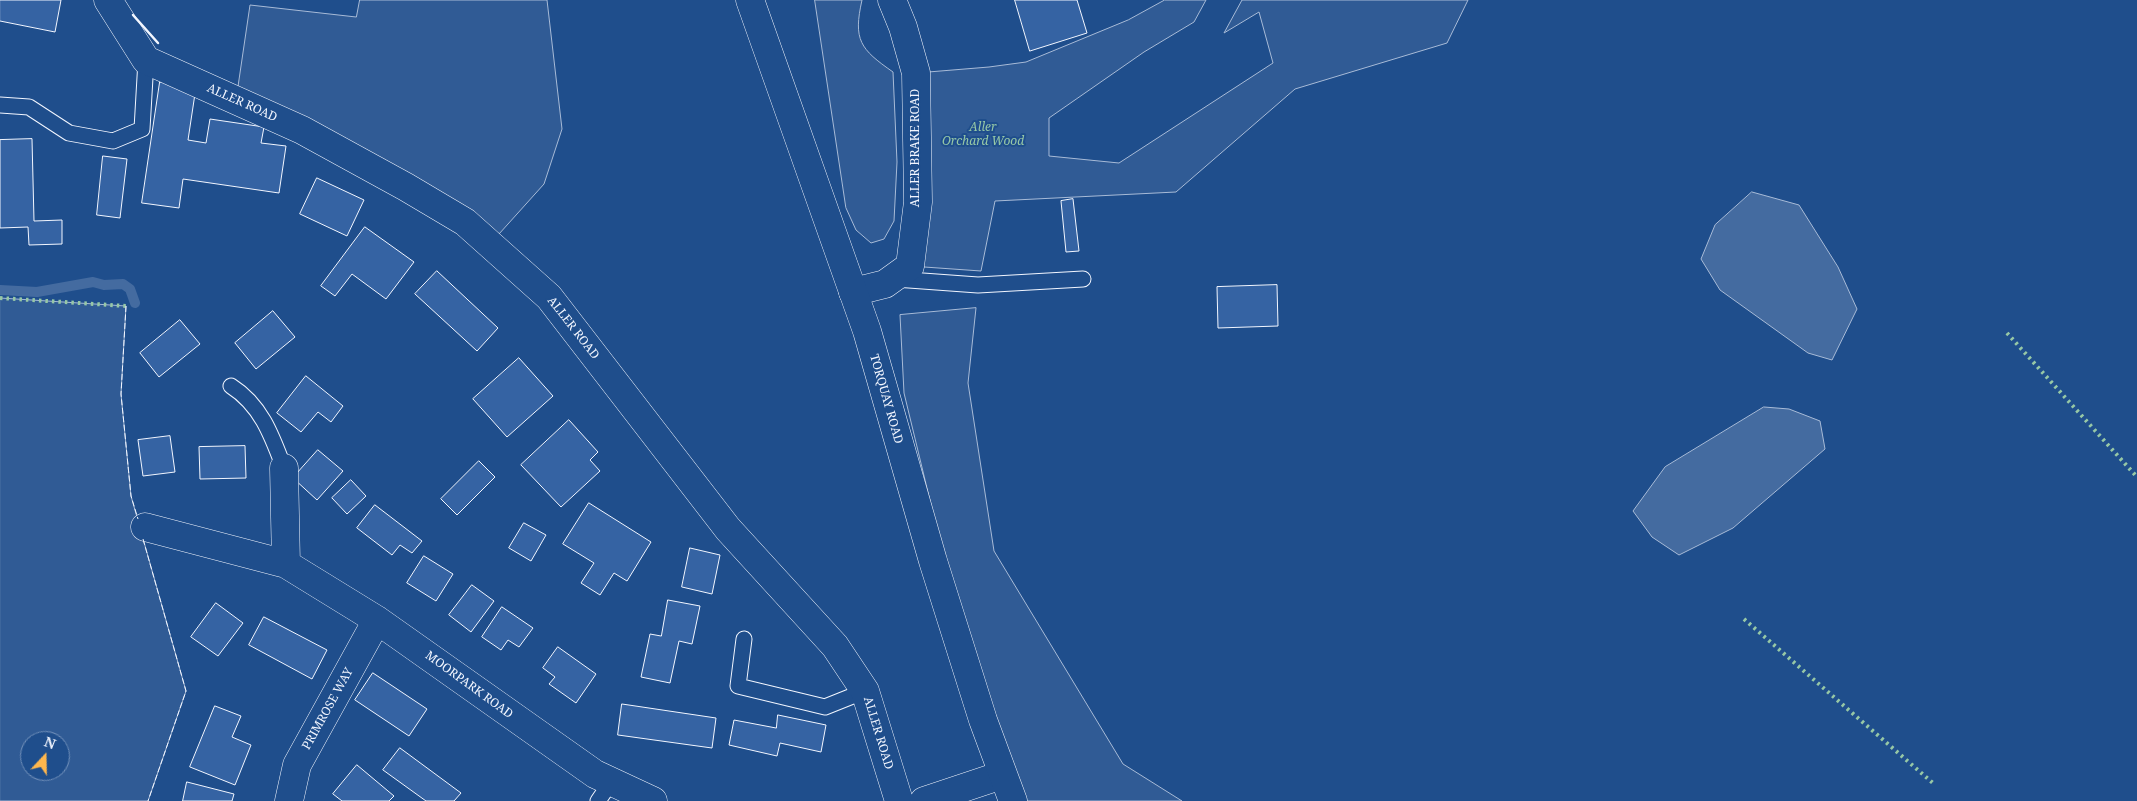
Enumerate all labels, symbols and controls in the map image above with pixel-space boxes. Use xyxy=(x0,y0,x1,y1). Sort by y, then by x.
street label: ALLER ROAD xyxy=(205,81,279,125)
street label: ALLER BRAKE ROAD xyxy=(909,89,923,207)
park label: Aller Orchard Wood xyxy=(942,121,1024,149)
street label: ALLER ROAD xyxy=(544,294,602,362)
street label: TORQUAY ROAD xyxy=(866,352,906,446)
street label: MOORPARK ROAD xyxy=(422,648,516,722)
street label: PRIMROSE WAY xyxy=(300,666,356,752)
street label: ALLER ROAD xyxy=(860,695,896,771)
north arrow xyxy=(20,731,70,781)
text: N xyxy=(42,732,59,753)

